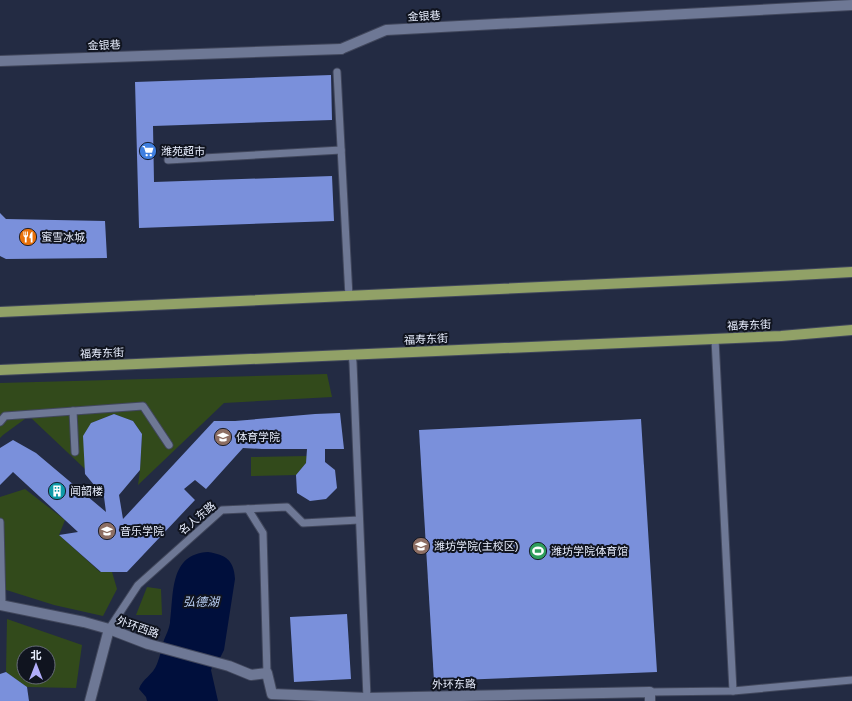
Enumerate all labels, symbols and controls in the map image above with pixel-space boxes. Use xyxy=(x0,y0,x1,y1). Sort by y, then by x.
street label: 金银巷 xyxy=(407,9,441,23)
street label: 金银巷 xyxy=(87,38,121,52)
supermarket icon: 潍苑超市 xyxy=(138,141,158,161)
place label: 潍苑超市 xyxy=(161,145,205,157)
restaurant icon: 蜜雪冰城 xyxy=(18,227,38,247)
place label: 蜜雪冰城 xyxy=(41,231,85,243)
street label: 福寿东街 xyxy=(727,318,771,332)
street label: 福寿东街 xyxy=(404,332,448,346)
street label: 福寿东街 xyxy=(80,346,124,360)
school or university icon: 体育学院 xyxy=(213,427,233,447)
place label: 体育学院 xyxy=(236,431,280,443)
building icon: 闻韶楼 xyxy=(47,481,67,501)
place label: 闻韶楼 xyxy=(70,485,103,497)
street label: 名人东路 xyxy=(176,499,218,537)
school or university icon: 音乐学院 xyxy=(97,521,117,541)
place label: 音乐学院 xyxy=(120,525,164,537)
school or university icon: 潍坊学院(主校区) xyxy=(411,536,431,556)
place label: 潍坊学院(主校区) xyxy=(434,540,518,552)
sports icon: 潍坊学院体育馆 xyxy=(528,541,548,561)
place label: 潍坊学院体育馆 xyxy=(551,545,628,557)
water label: 弘德湖 xyxy=(183,595,221,609)
street label: 外环西路 xyxy=(115,614,161,640)
north arrow xyxy=(16,645,56,685)
text: 北 xyxy=(31,649,42,661)
street label: 外环东路 xyxy=(432,678,476,690)

